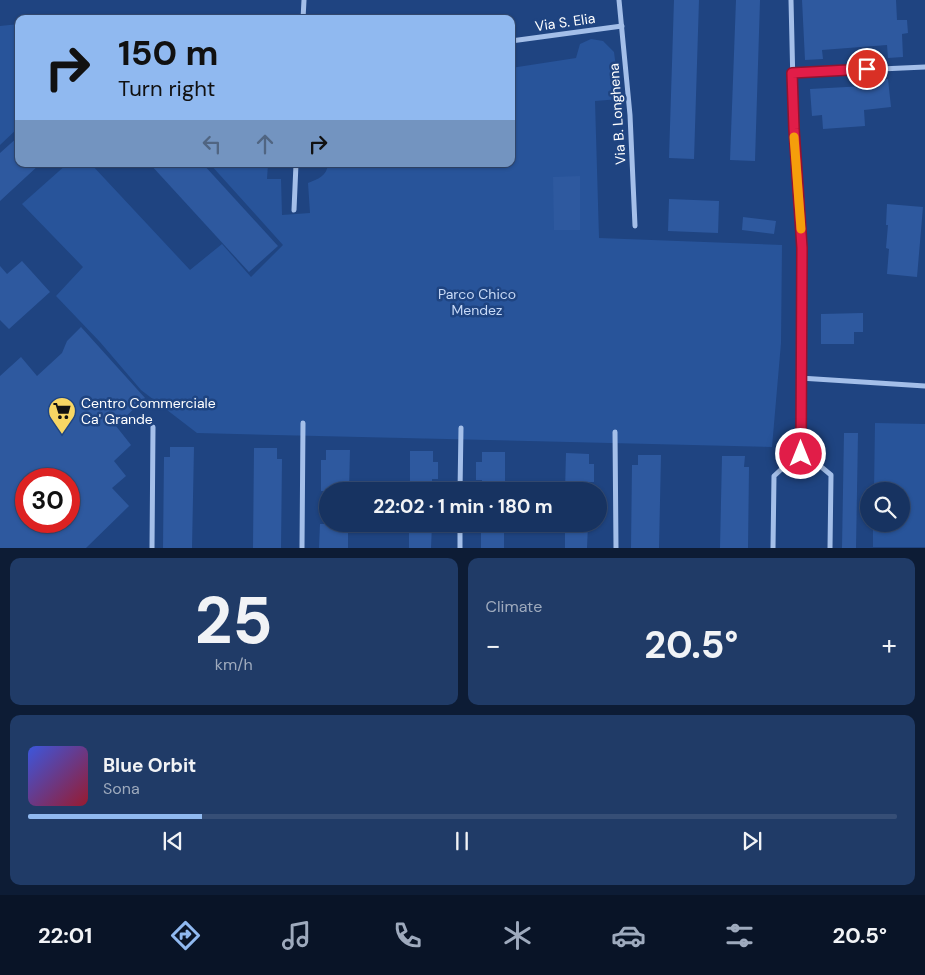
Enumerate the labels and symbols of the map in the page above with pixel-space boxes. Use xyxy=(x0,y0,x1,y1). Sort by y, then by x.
street label: Via S. Elia xyxy=(534,9,596,35)
pin xyxy=(846,48,888,90)
street label: Via B. Longhena xyxy=(604,63,630,165)
park label: Parco Chico Mendez xyxy=(438,285,516,319)
place label: Centro Commerciale Ca' Grande xyxy=(81,394,216,428)
supermarket icon: Centro Commerciale Ca' Grande xyxy=(47,396,77,435)
position arrow xyxy=(774,427,826,479)
speed limit sign: 30 xyxy=(15,468,80,533)

